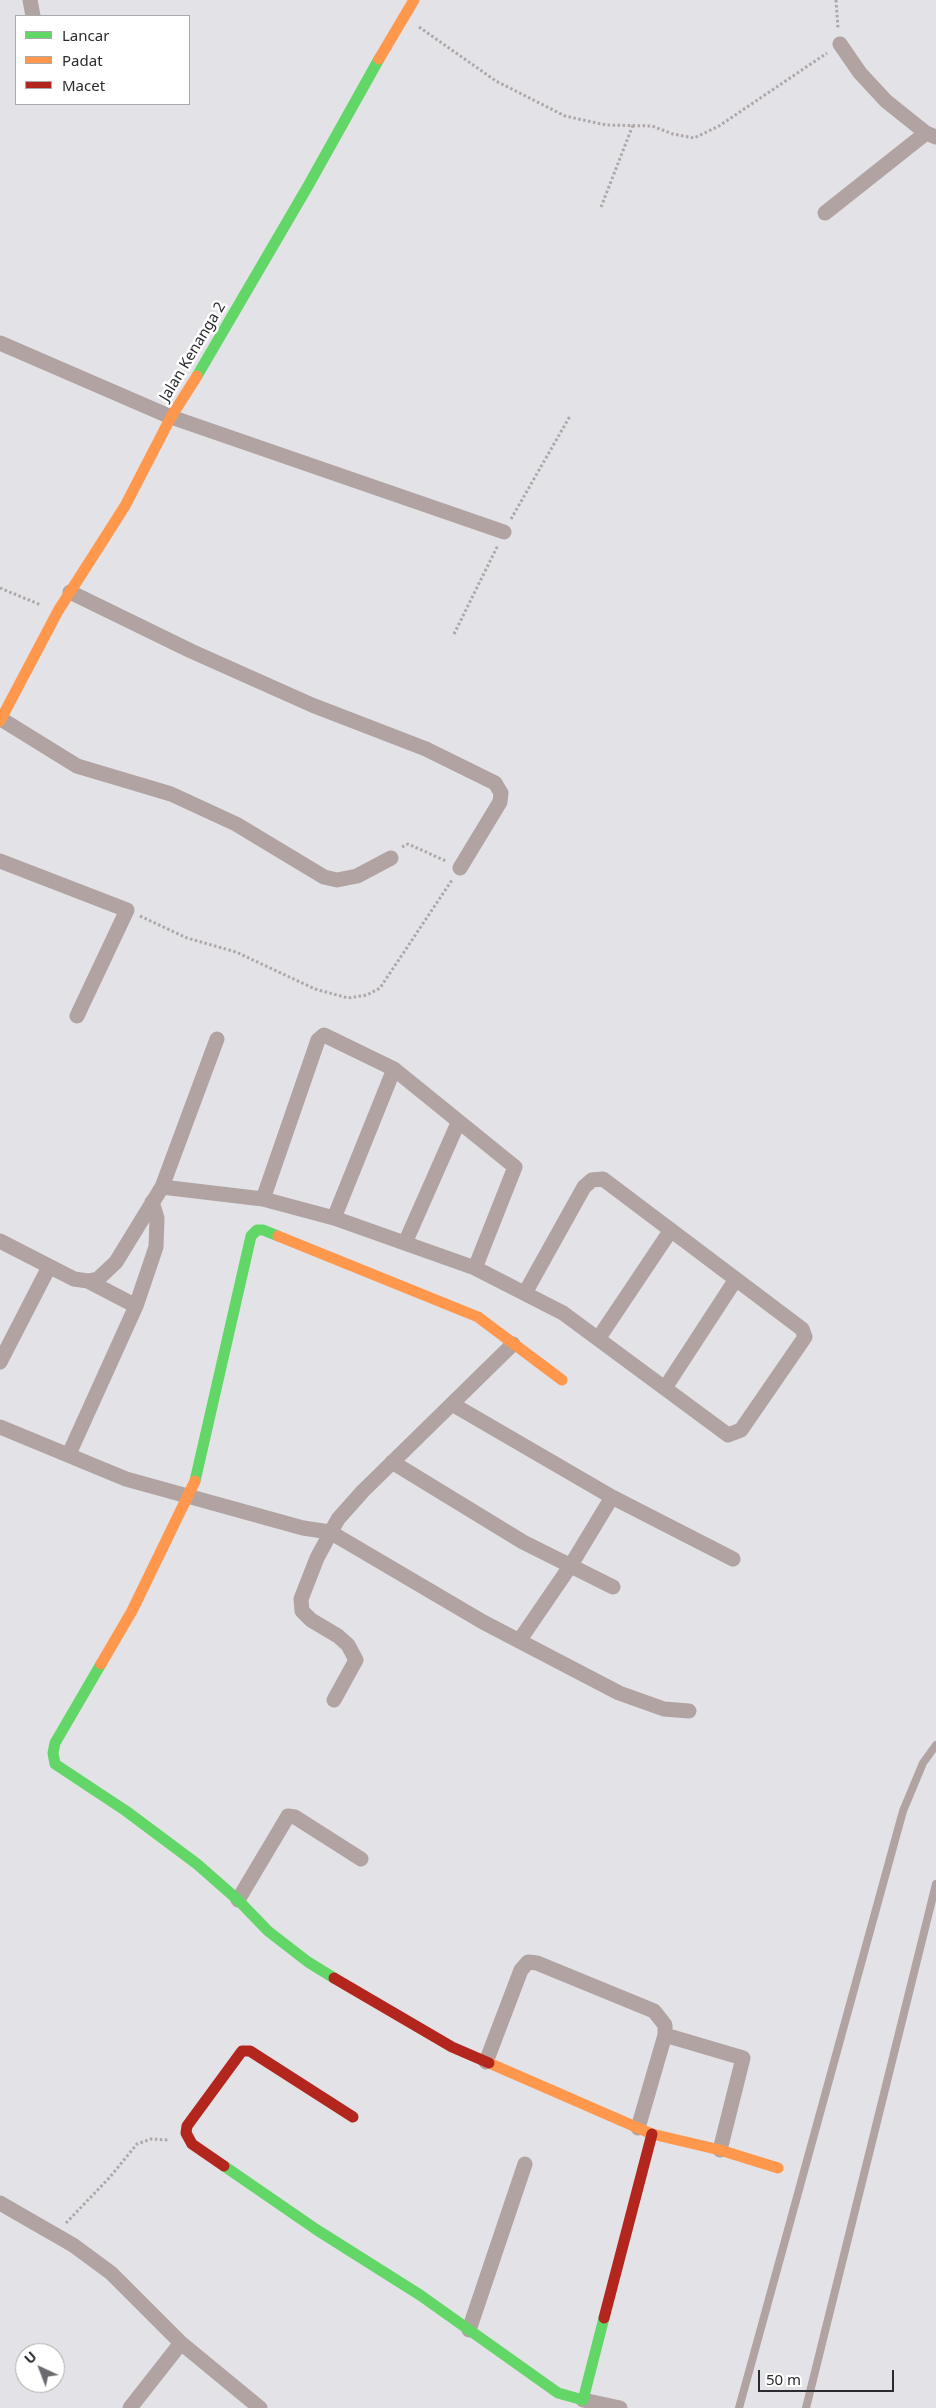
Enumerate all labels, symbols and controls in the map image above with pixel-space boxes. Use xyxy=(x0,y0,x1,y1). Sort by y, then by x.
legend xyxy=(15,15,190,105)
text: Lancar xyxy=(62,25,109,45)
text: Padat xyxy=(62,50,103,70)
text: Macet xyxy=(62,75,105,95)
street label: Jalan Kenanga 2 xyxy=(156,299,230,405)
north arrow xyxy=(15,2343,65,2393)
text: U xyxy=(20,2347,40,2368)
scale bar xyxy=(761,2360,897,2392)
text: 50 m xyxy=(766,2369,801,2389)

